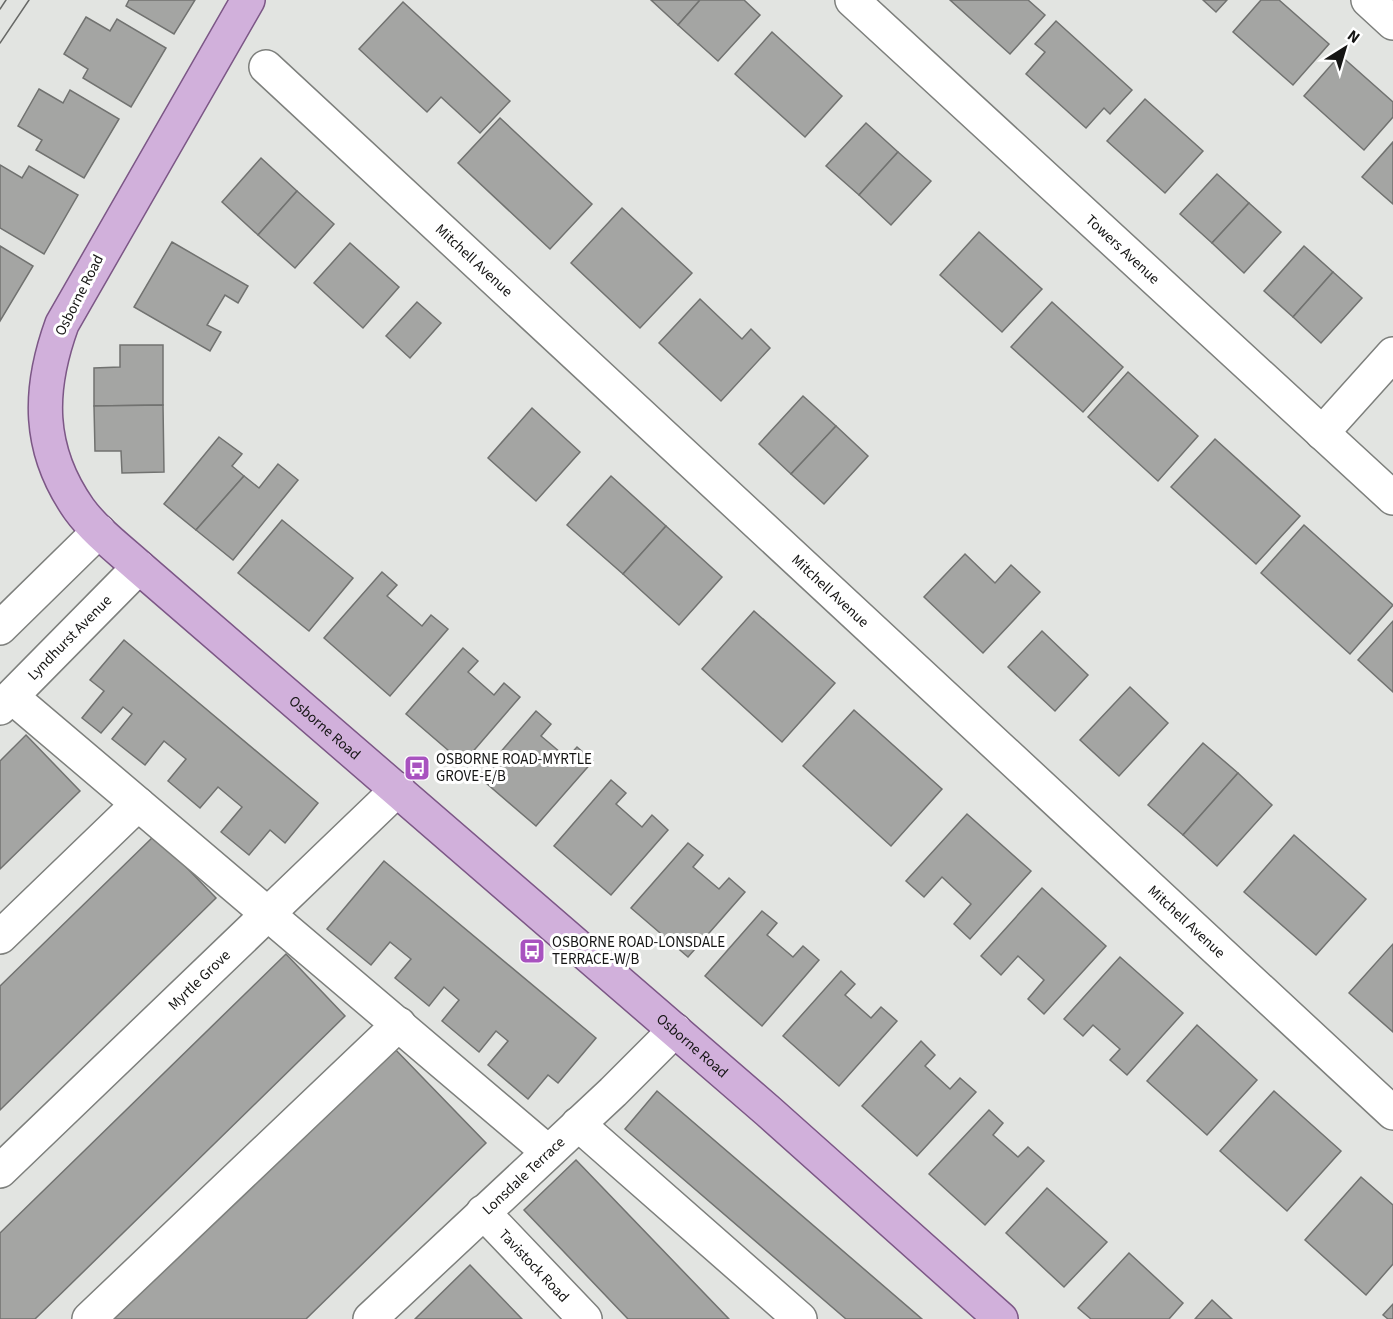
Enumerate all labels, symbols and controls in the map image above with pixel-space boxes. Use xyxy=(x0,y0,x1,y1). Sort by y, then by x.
north arrow xyxy=(1315,18,1375,78)
text: N xyxy=(1343,25,1364,49)
street label: Towers Avenue xyxy=(1081,210,1164,289)
street label: Mitchell Avenue xyxy=(430,219,517,302)
street label: Osborne Road xyxy=(50,251,109,340)
street label: Mitchell Avenue xyxy=(787,550,873,633)
street label: Lyndhurst Avenue xyxy=(23,591,117,685)
street label: Osborne Road xyxy=(284,691,365,765)
place label: OSBORNE ROAD-MYRTLE GROVE-E/B xyxy=(436,749,592,787)
bus stop icon: OSBORNE ROAD-MYRTLE GROVE-E/B xyxy=(402,753,432,783)
street label: Mitchell Avenue xyxy=(1143,880,1230,963)
place label: OSBORNE ROAD-LONSDALE TERRACE-W/B xyxy=(552,932,725,970)
bus stop icon: OSBORNE ROAD-LONSDALE TERRACE-W/B xyxy=(517,936,547,966)
street label: Myrtle Grove xyxy=(164,945,235,1015)
street label: Osborne Road xyxy=(652,1009,732,1083)
street label: Lonsdale Terrace xyxy=(478,1132,570,1220)
street label: Tavistock Road xyxy=(494,1225,574,1307)

